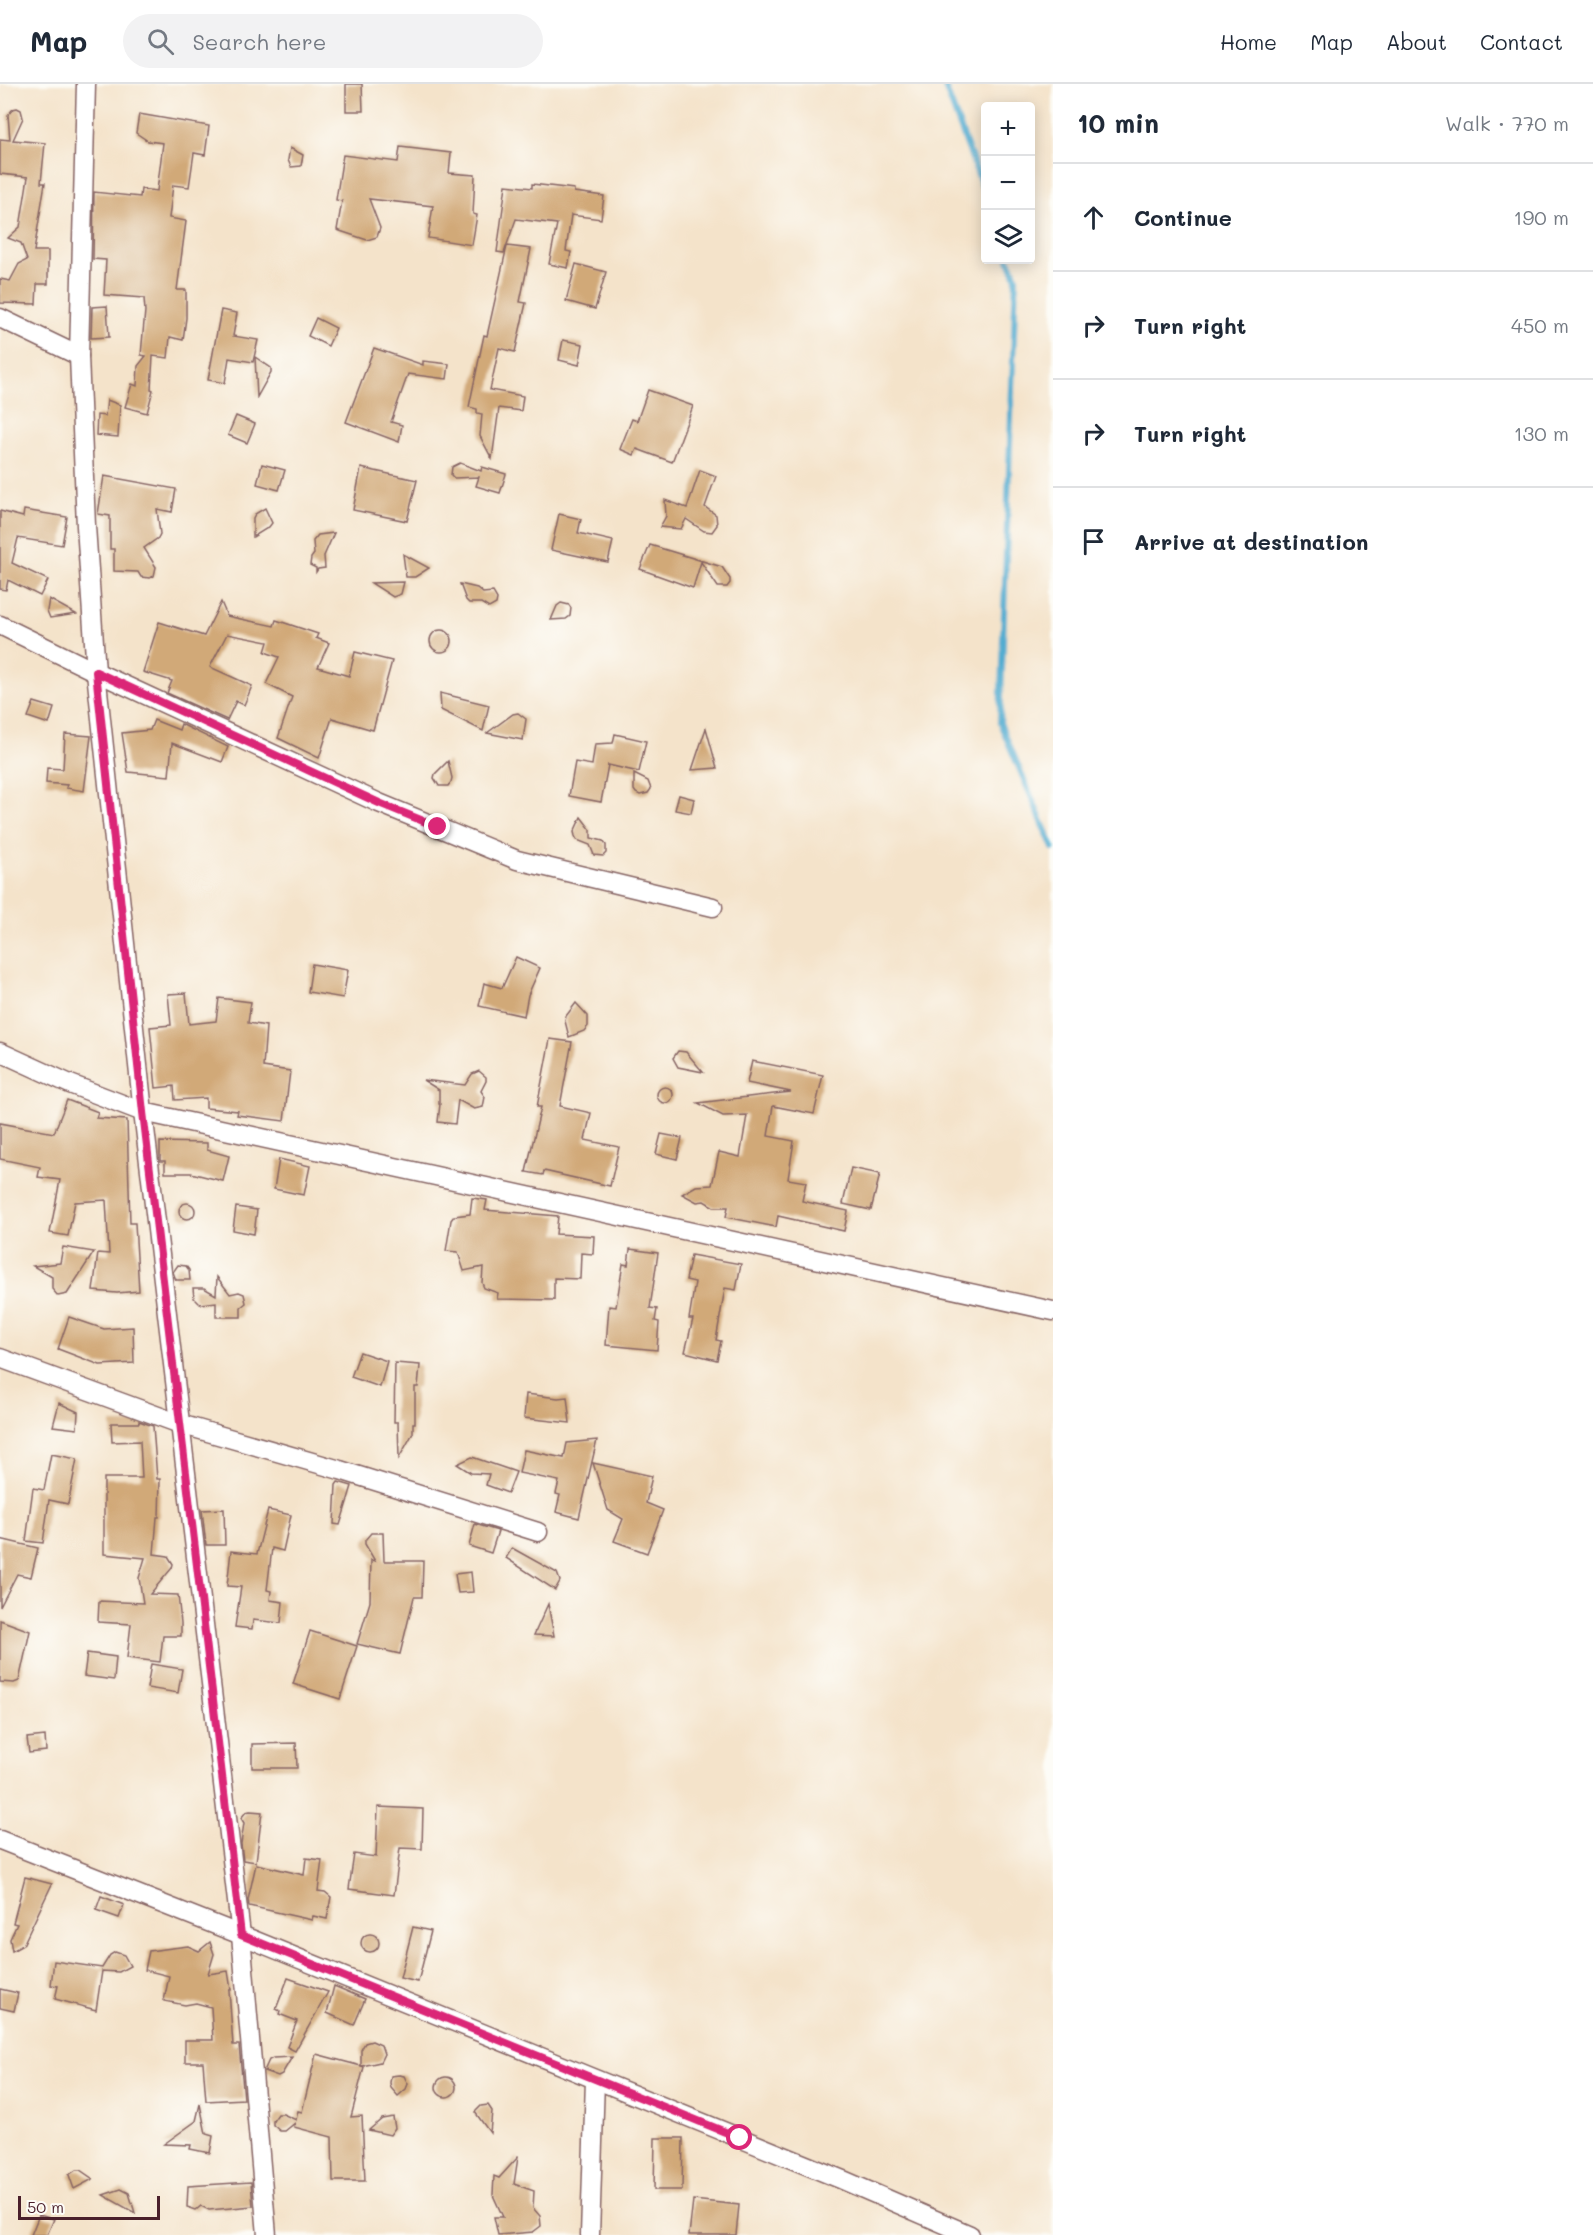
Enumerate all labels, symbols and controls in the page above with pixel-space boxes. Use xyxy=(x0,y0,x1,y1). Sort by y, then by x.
search box xyxy=(123,14,543,68)
text: Map xyxy=(30,23,87,59)
icon: search xyxy=(144,25,177,58)
text: Search here xyxy=(192,27,326,56)
text: Home xyxy=(1220,28,1277,55)
text: Map xyxy=(1310,28,1353,55)
text: About xyxy=(1386,28,1447,55)
text: Contact xyxy=(1480,28,1563,55)
map controls xyxy=(981,102,1035,264)
button: + xyxy=(981,102,1035,156)
text: 10 min xyxy=(1077,106,1159,140)
text: Walk · 770 m xyxy=(1445,110,1569,136)
button: − xyxy=(981,156,1035,210)
icon: ahead xyxy=(1077,201,1110,234)
text: Continue xyxy=(1134,203,1232,232)
text: 190 m xyxy=(1514,204,1569,230)
button: layers xyxy=(981,210,1035,264)
icon: right xyxy=(1077,309,1110,342)
text: Turn right xyxy=(1134,311,1246,340)
text: 450 m xyxy=(1511,312,1569,338)
icon: right xyxy=(1077,417,1110,450)
text: Turn right xyxy=(1134,419,1246,448)
text: 130 m xyxy=(1514,420,1569,446)
icon: arrive xyxy=(1077,525,1110,558)
text: Arrive at destination xyxy=(1134,527,1369,556)
route end xyxy=(424,813,450,839)
route start xyxy=(726,2124,752,2150)
scale bar xyxy=(18,2193,160,2220)
text: 50 m xyxy=(27,2196,64,2217)

